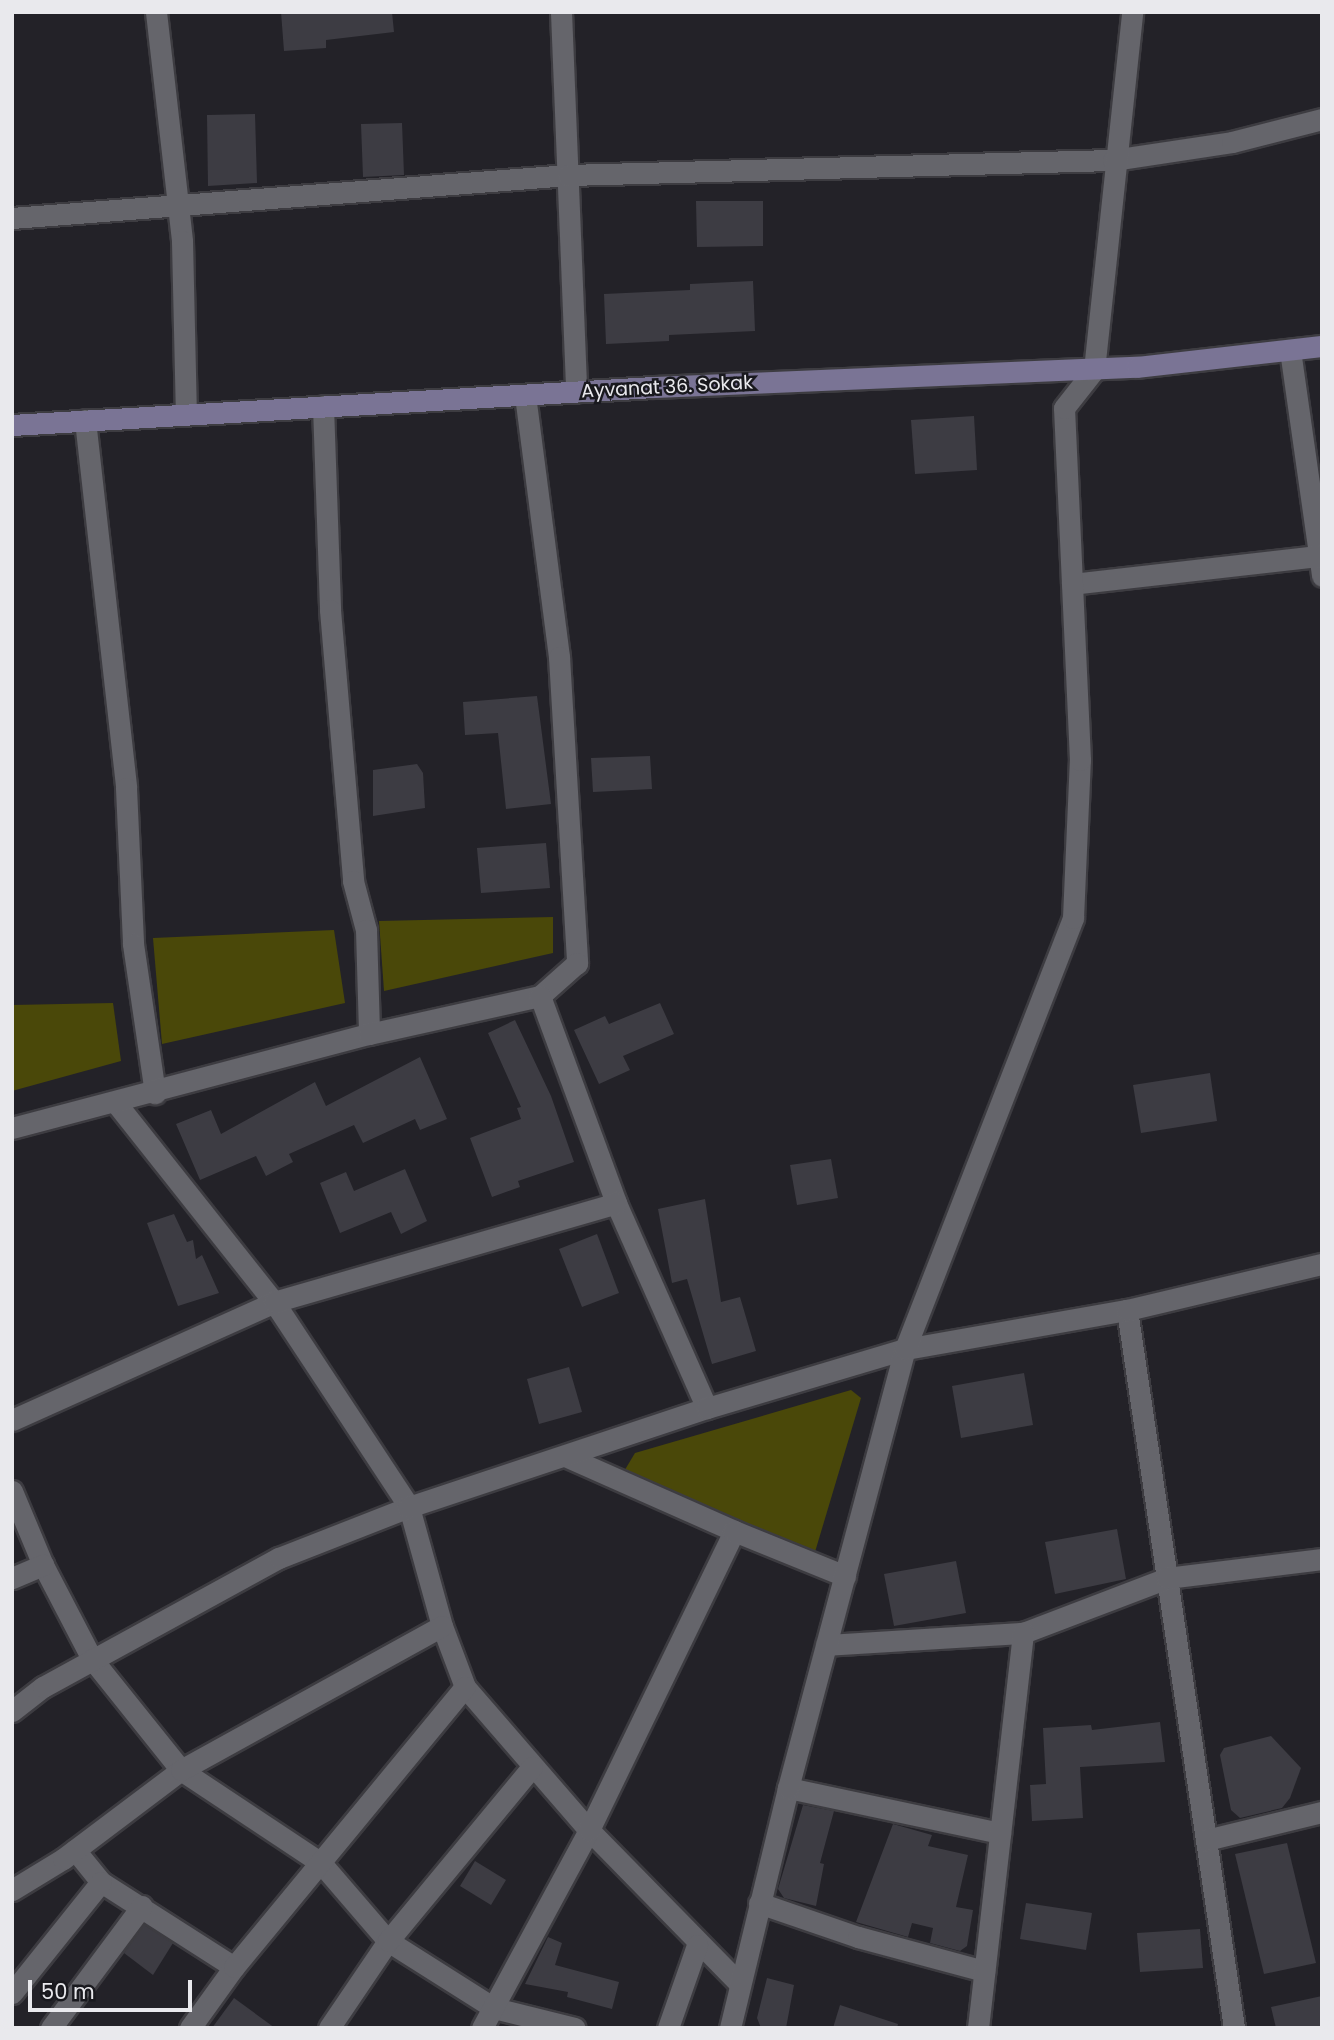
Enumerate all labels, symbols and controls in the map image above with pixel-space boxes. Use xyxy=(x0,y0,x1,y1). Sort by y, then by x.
street label: Ayvanat 36. Sokak xyxy=(580,371,754,403)
scale bar xyxy=(32,1966,196,2010)
text: 50 m xyxy=(41,1977,95,2006)

